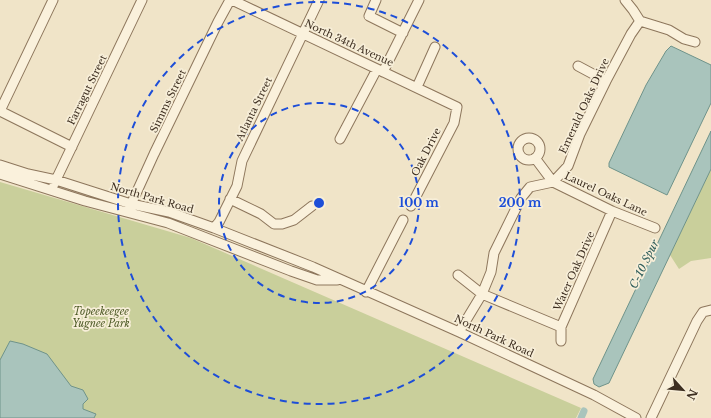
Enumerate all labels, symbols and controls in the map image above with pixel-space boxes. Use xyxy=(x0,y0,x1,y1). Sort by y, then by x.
street label: North 34th Avenue xyxy=(302,17,396,69)
street label: Farragut Street xyxy=(64,53,110,127)
street label: Emerald Oaks Drive xyxy=(556,56,612,156)
street label: Simms Street xyxy=(147,67,189,135)
street label: Atlanta Street xyxy=(233,75,275,144)
street label: Oak Drive xyxy=(408,125,444,178)
street label: Laurel Oaks Lane xyxy=(562,169,650,219)
street label: North Park Road xyxy=(109,180,195,216)
text: 100 m xyxy=(399,195,440,210)
text: 200 m xyxy=(499,195,542,210)
centre of rings xyxy=(312,196,326,210)
street label: Water Oak Drive xyxy=(550,229,597,314)
water label: C-10 Spur xyxy=(626,236,662,291)
park label: Topeekeegee Yugnee Park xyxy=(72,305,130,330)
street label: North Park Road xyxy=(452,312,536,360)
north arrow xyxy=(663,370,703,410)
text: N xyxy=(683,387,700,403)

